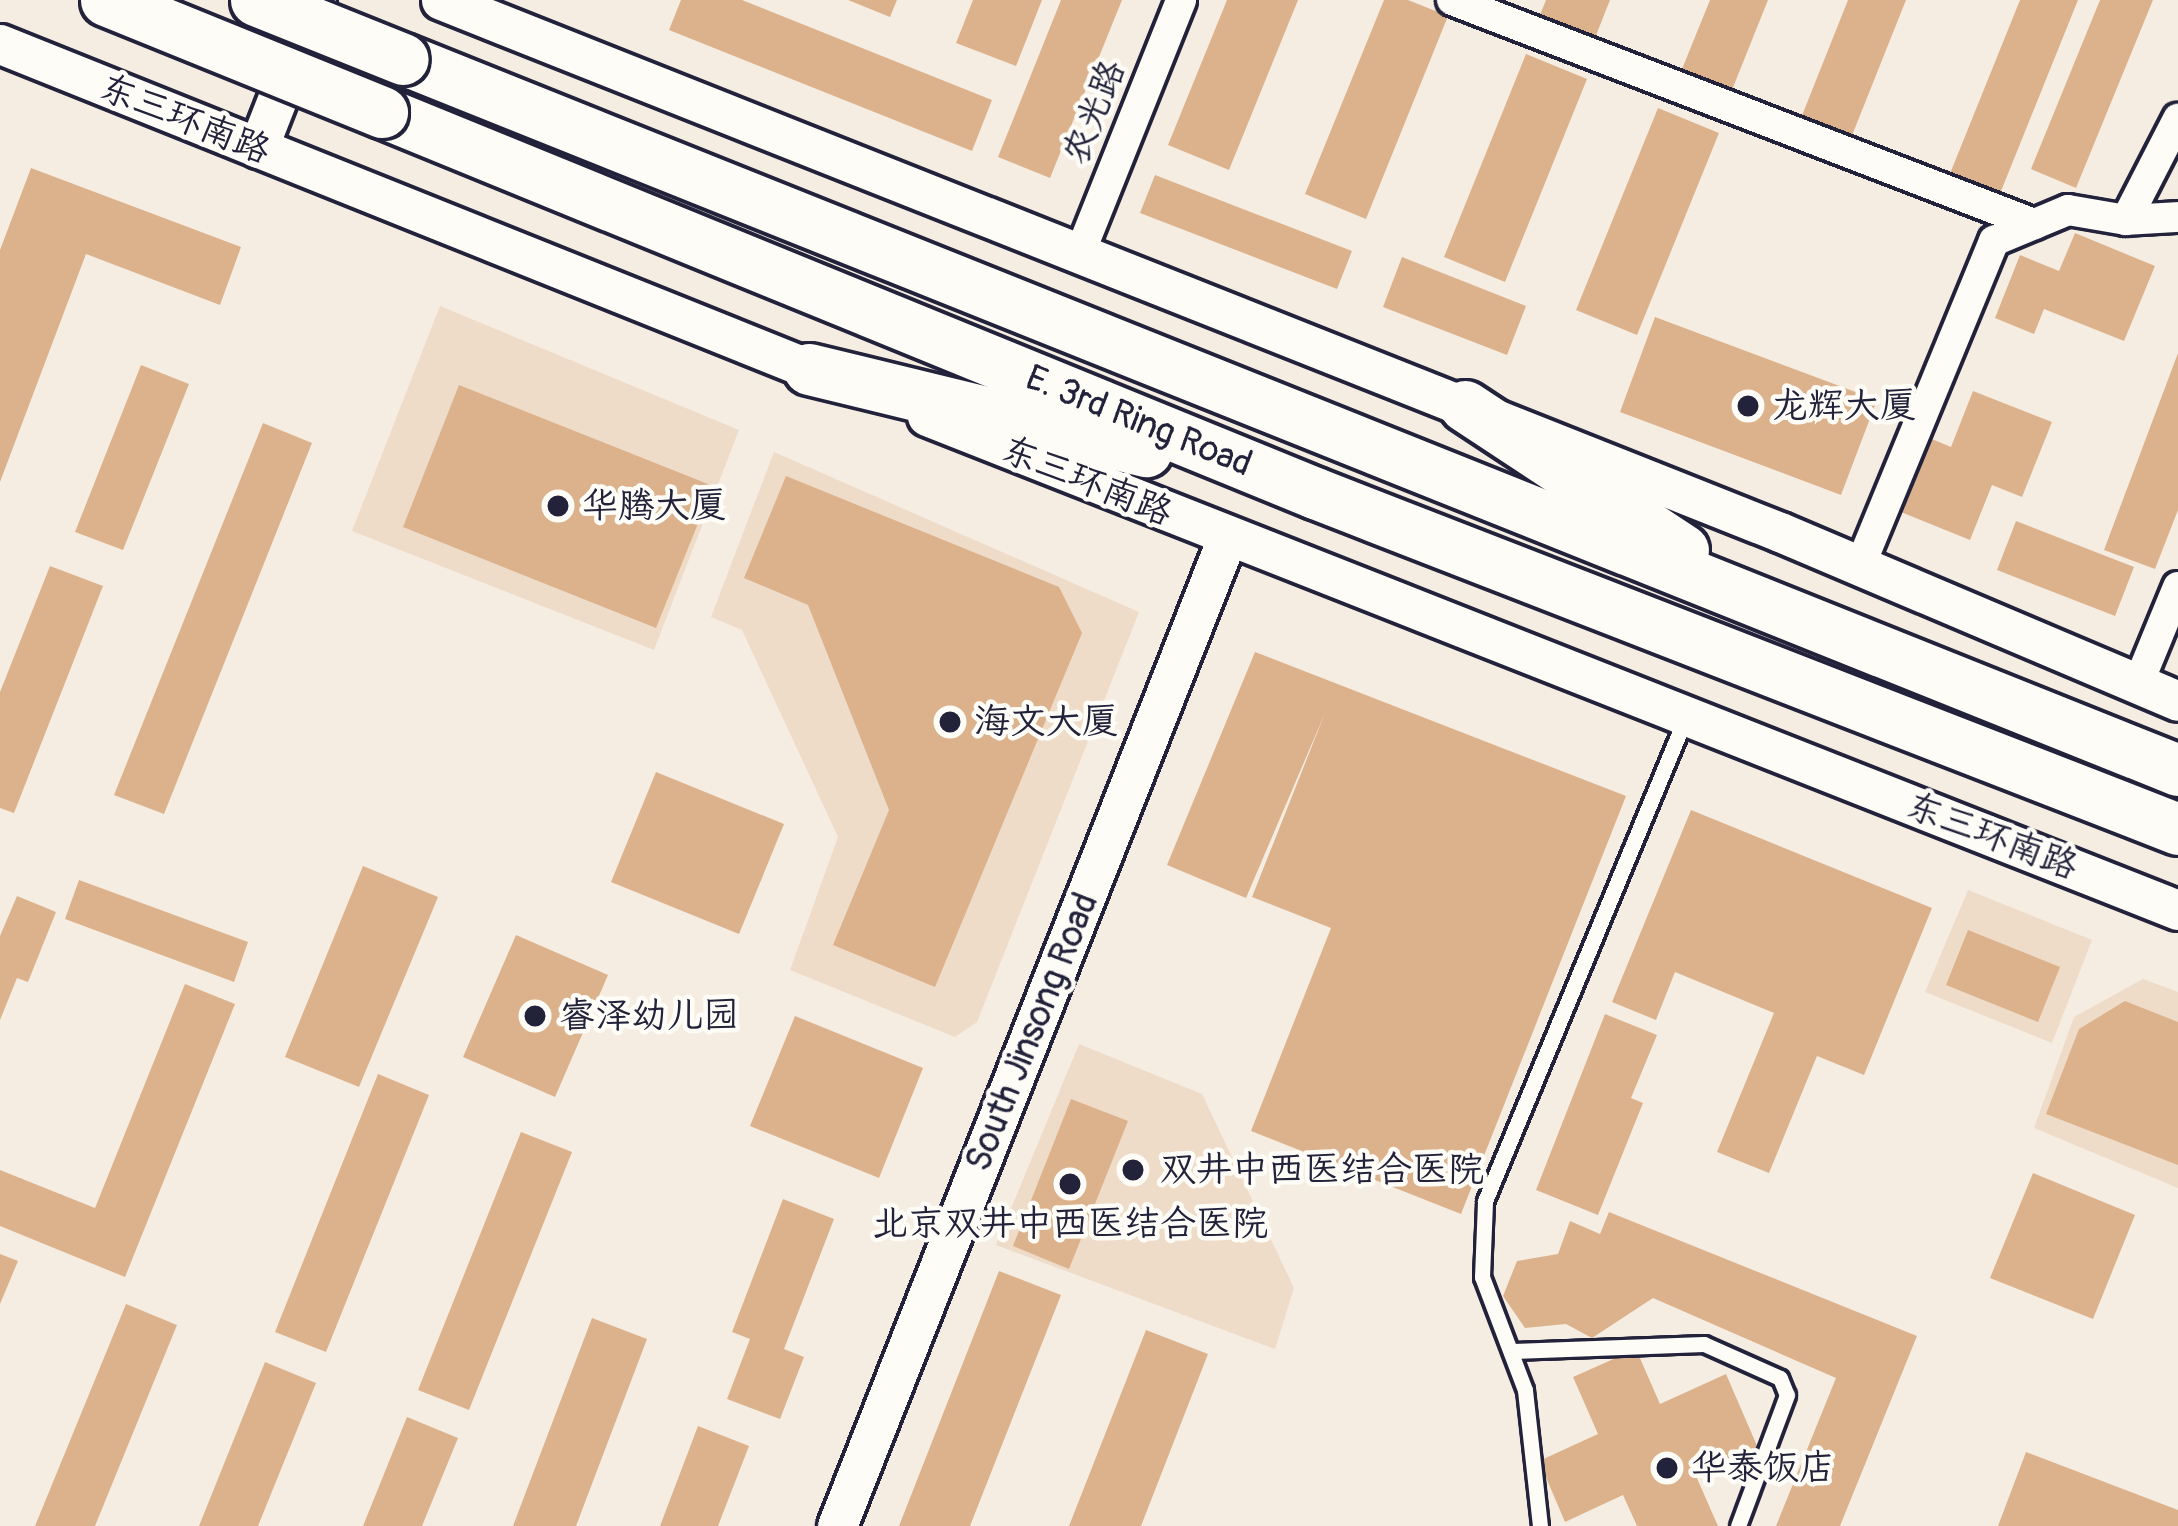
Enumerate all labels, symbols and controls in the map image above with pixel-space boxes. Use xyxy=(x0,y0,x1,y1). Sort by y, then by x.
street label: 农光路 xyxy=(1054,54,1134,170)
street label: 东三环南路 xyxy=(93,65,277,173)
street label: E. 3rd Ring Road xyxy=(1020,356,1258,486)
place label: 龙辉大厦 xyxy=(1772,384,1916,428)
marker: 龙辉大厦 xyxy=(1735,393,1761,419)
street label: 东三环南路 xyxy=(995,427,1179,535)
place label: 华腾大厦 xyxy=(582,484,726,528)
marker: 华腾大厦 xyxy=(545,493,571,519)
place label: 海文大厦 xyxy=(974,700,1118,744)
marker: 海文大厦 xyxy=(937,709,963,735)
street label: 东三环南路 xyxy=(1900,784,2084,888)
street label: South Jinsong Road xyxy=(956,886,1108,1178)
place label: 睿泽幼儿园 xyxy=(559,994,739,1038)
marker: 睿泽幼儿园 xyxy=(522,1003,548,1029)
place label: 双井中西医结合医院 xyxy=(1160,1148,1484,1192)
marker: 双井中西医结合医院 xyxy=(1117,1154,1149,1186)
marker: 北京双井中西医结合医院 xyxy=(1057,1171,1083,1197)
place label: 北京双井中西医结合医院 xyxy=(872,1202,1268,1246)
place label: 华泰饭店 xyxy=(1691,1446,1835,1490)
marker: 华泰饭店 xyxy=(1654,1455,1680,1481)

